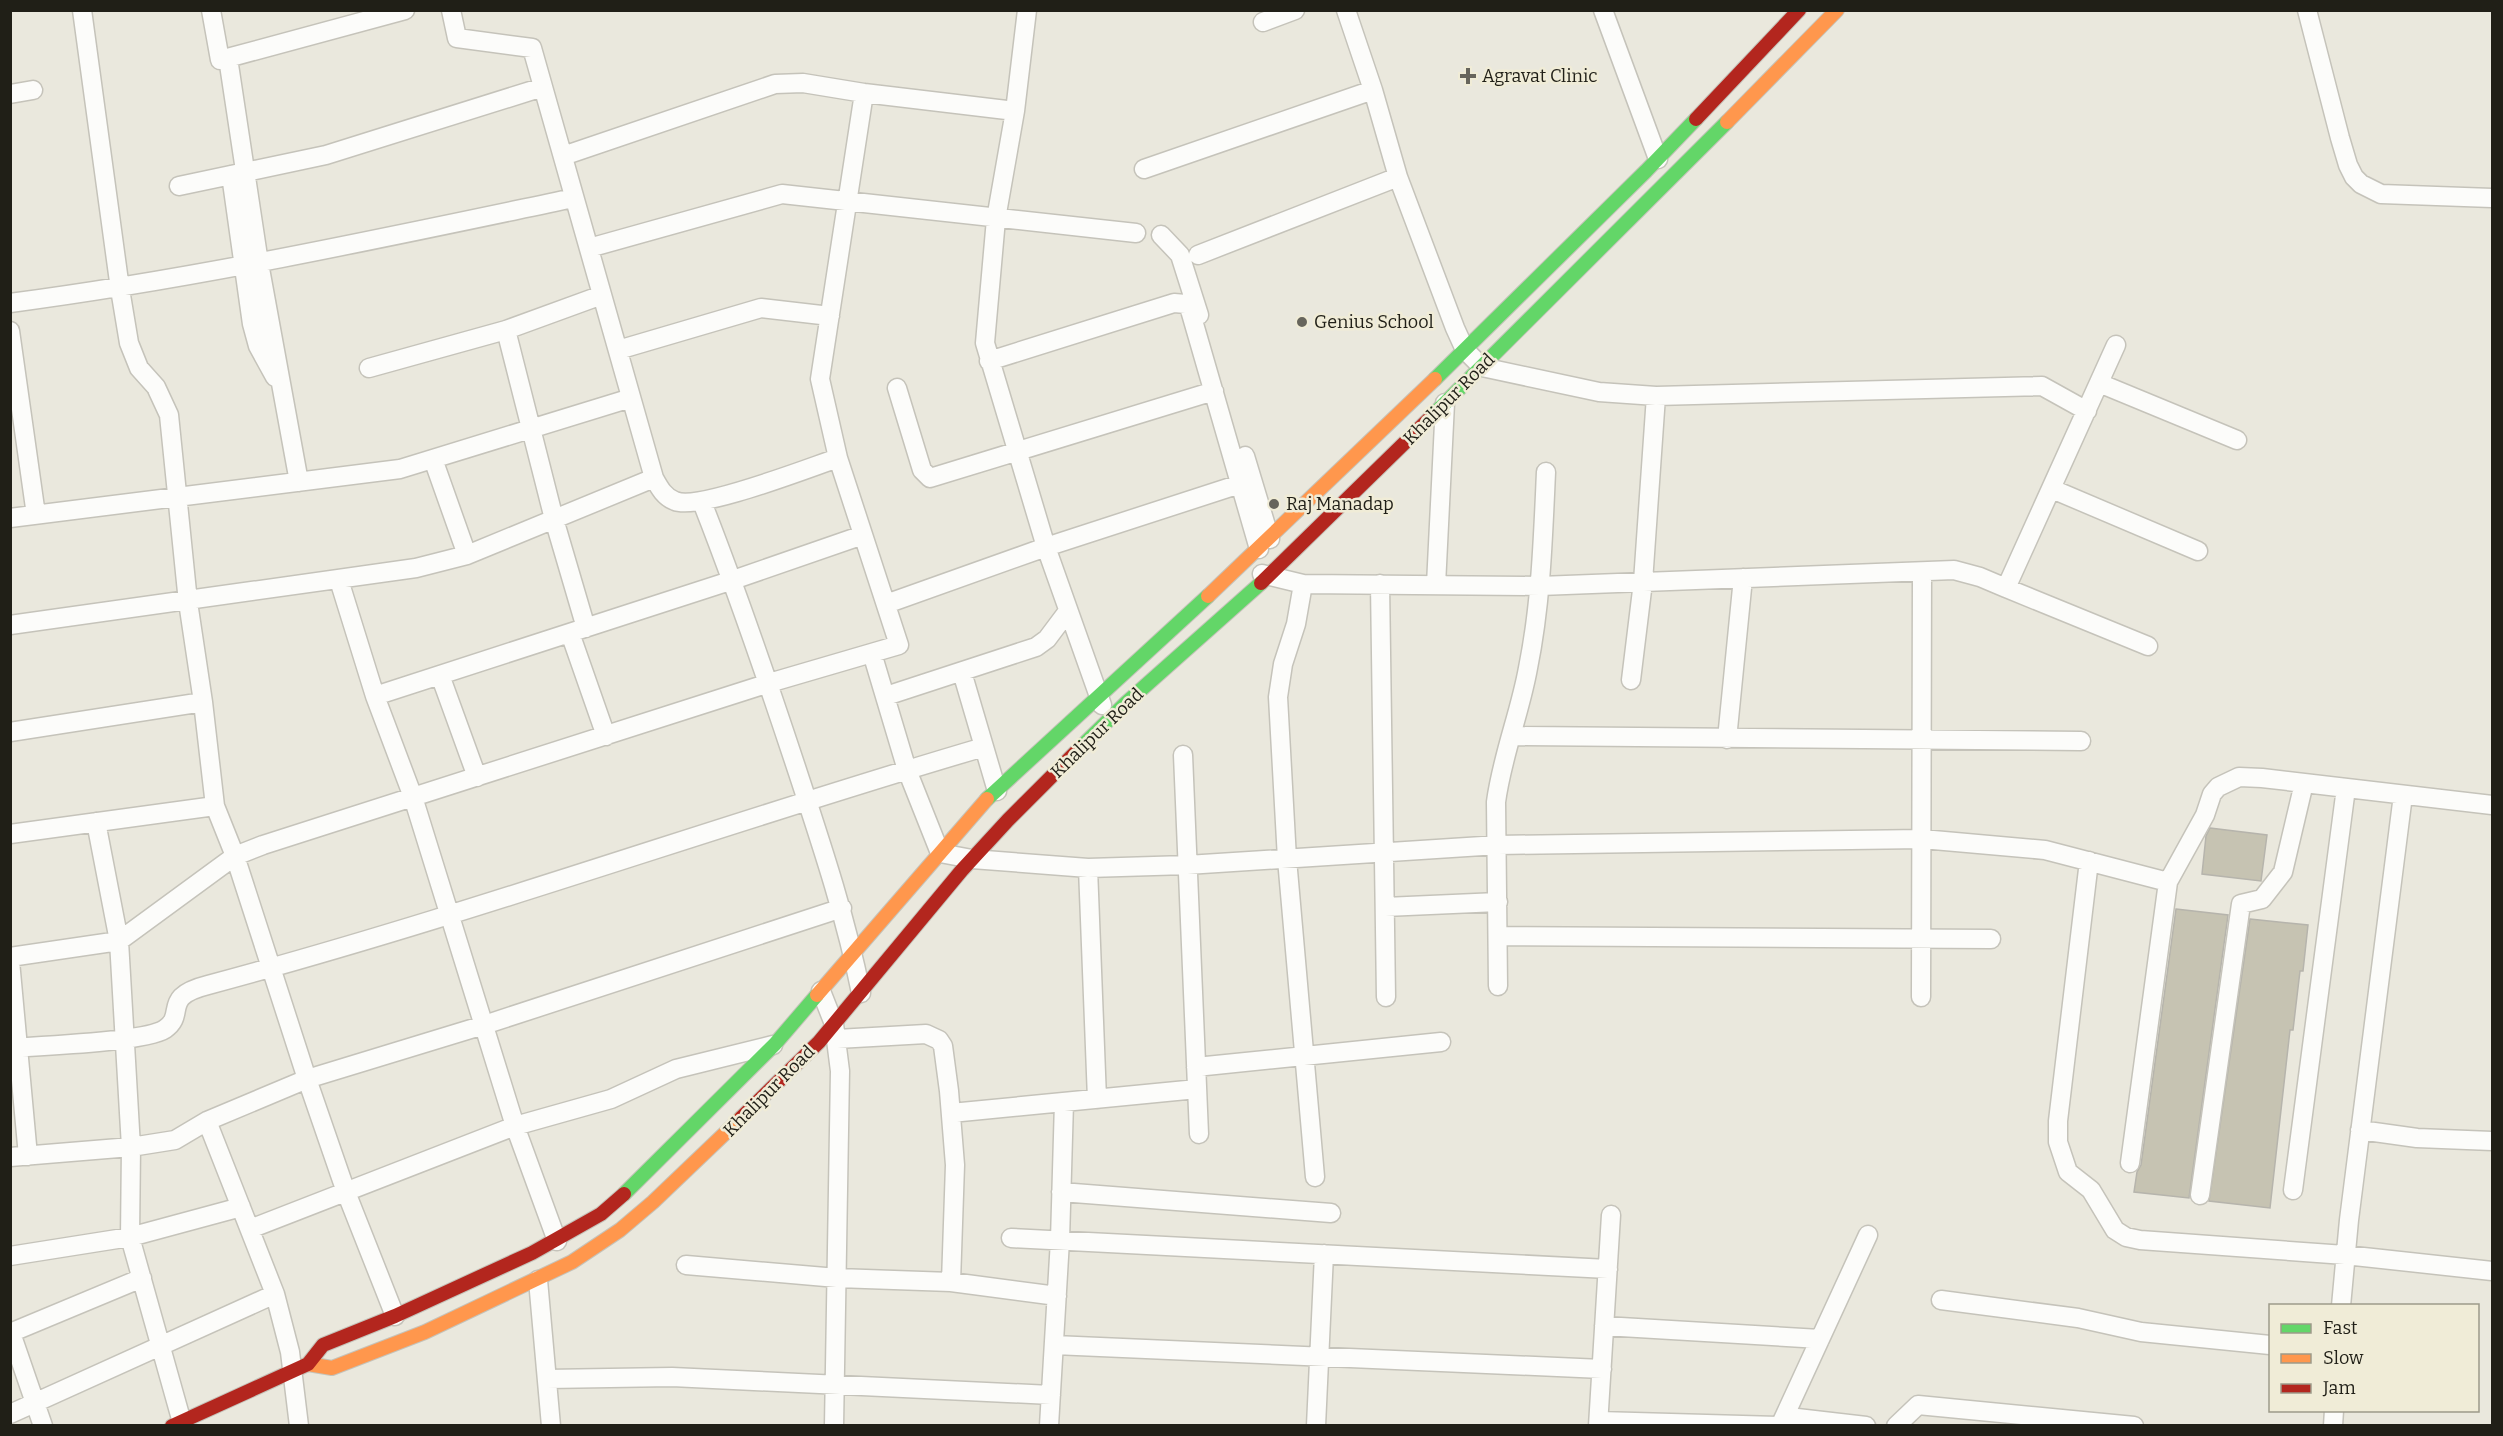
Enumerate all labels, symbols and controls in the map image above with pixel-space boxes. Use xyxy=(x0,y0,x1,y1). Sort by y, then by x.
place label: Agravat Clinic xyxy=(1482,65,1598,87)
marker: Agravat Clinic xyxy=(1459,67,1477,85)
place label: Genius School xyxy=(1314,311,1434,333)
marker: Genius School xyxy=(1295,315,1309,329)
street label: Khalipur Road xyxy=(1399,349,1499,449)
place label: Raj Manadap xyxy=(1286,493,1394,515)
marker: Raj Manadap xyxy=(1267,497,1281,511)
street label: Khalipur Road xyxy=(1046,683,1148,783)
street label: Khalipur Road xyxy=(719,1041,819,1141)
legend xyxy=(2269,1304,2479,1412)
text: Fast xyxy=(2323,1317,2358,1339)
text: Slow xyxy=(2323,1347,2364,1369)
text: Jam xyxy=(2322,1377,2356,1399)

